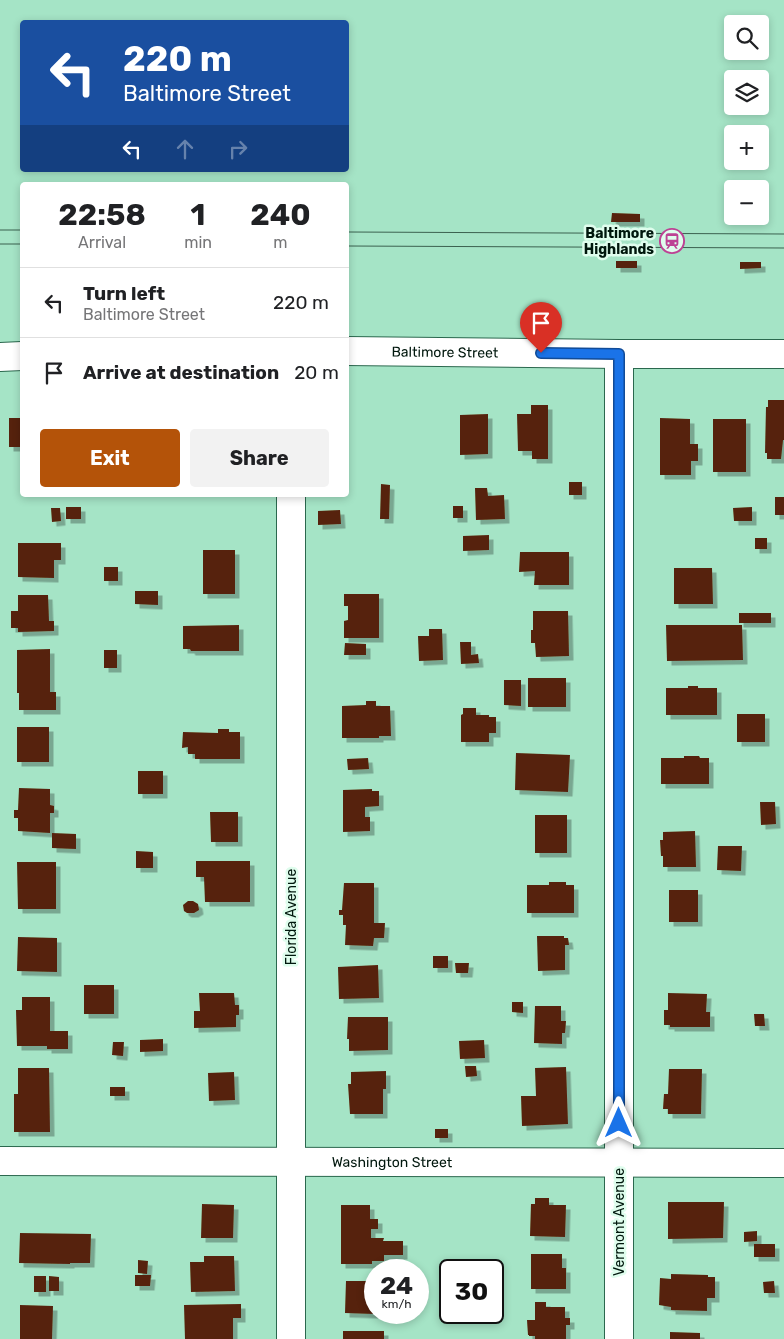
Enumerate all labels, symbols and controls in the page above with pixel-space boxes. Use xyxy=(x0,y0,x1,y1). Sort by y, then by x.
map controls xyxy=(724,15,769,225)
button: search xyxy=(724,15,769,60)
text: 220 m xyxy=(123,38,232,80)
icon: left xyxy=(40,40,105,105)
button: layers xyxy=(724,70,769,115)
text: Baltimore Street xyxy=(123,80,291,107)
button: + xyxy=(724,125,769,170)
icon: left xyxy=(118,135,146,163)
icon: ahead xyxy=(171,135,199,163)
icon: right xyxy=(224,135,252,163)
button: − xyxy=(724,180,769,225)
text: 22:58 xyxy=(58,197,146,233)
text: 1 xyxy=(191,197,206,233)
text: 240 xyxy=(250,197,311,233)
place label: Baltimore Highlands xyxy=(584,225,654,258)
station icon: Baltimore Highlands xyxy=(659,228,685,254)
text: Arrival xyxy=(78,233,126,252)
text: min xyxy=(184,233,212,252)
text: m xyxy=(273,233,288,252)
text: Turn left xyxy=(83,282,165,305)
icon: left xyxy=(40,289,68,317)
text: 220 m xyxy=(273,291,329,314)
pin xyxy=(520,302,562,353)
text: Baltimore Street xyxy=(83,305,205,324)
icon: arrive xyxy=(527,309,555,337)
street label: Baltimore Street xyxy=(391,343,499,361)
icon: arrive xyxy=(40,359,68,387)
text: Arrive at destination xyxy=(83,361,279,384)
text: 20 m xyxy=(294,361,339,384)
button: Exit xyxy=(40,429,180,487)
button: Share xyxy=(190,429,329,487)
street label: Florida Avenue xyxy=(283,869,300,965)
position arrow xyxy=(592,1096,644,1148)
street label: Washington Street xyxy=(332,1153,453,1171)
street label: Vermont Avenue xyxy=(611,1168,628,1276)
speed limit sign: 30 xyxy=(439,1259,504,1324)
text: 24 xyxy=(380,1271,413,1300)
text: km/h xyxy=(382,1297,411,1311)

